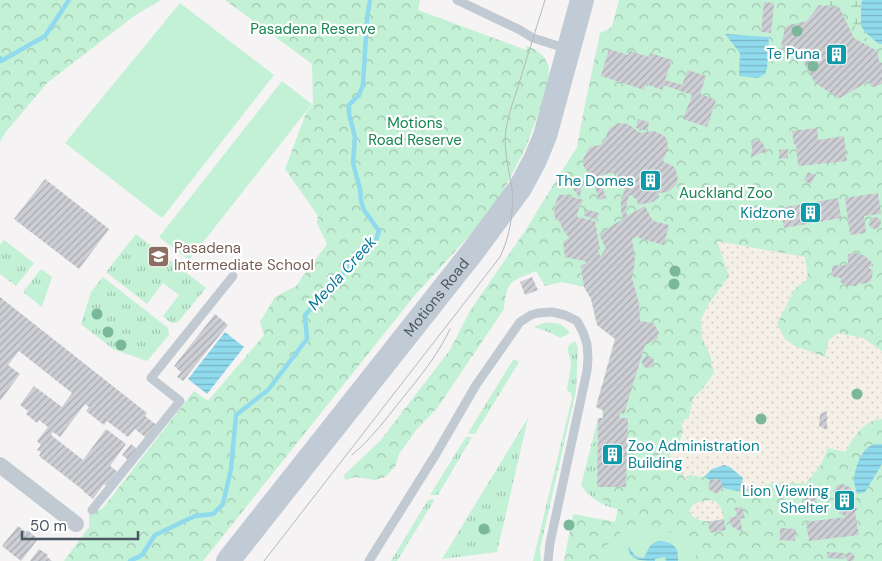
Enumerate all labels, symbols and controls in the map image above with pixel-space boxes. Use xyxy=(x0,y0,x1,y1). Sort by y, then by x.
park label: Pasadena Reserve xyxy=(250,19,376,39)
building icon: Te Puna xyxy=(824,42,848,66)
place label: Te Puna xyxy=(766,44,820,64)
park label: Motions Road Reserve xyxy=(368,113,462,150)
building icon: The Domes xyxy=(638,169,662,193)
place label: The Domes xyxy=(556,171,634,191)
park label: Auckland Zoo xyxy=(679,183,773,203)
building icon: Kidzone xyxy=(799,201,823,225)
place label: Kidzone xyxy=(740,203,795,223)
water label: Meola Creek xyxy=(303,231,381,314)
place label: Pasadena Intermediate School xyxy=(174,238,314,275)
school or university icon: Pasadena Intermediate School xyxy=(146,245,170,269)
street label: Motions Road xyxy=(399,254,474,341)
place label: Zoo Administration Building xyxy=(628,436,760,473)
building icon: Zoo Administration Building xyxy=(600,443,624,467)
place label: Lion Viewing Shelter xyxy=(742,481,829,518)
building icon: Lion Viewing Shelter xyxy=(833,488,857,512)
scale bar xyxy=(22,508,139,540)
text: 50 m xyxy=(30,516,67,536)

